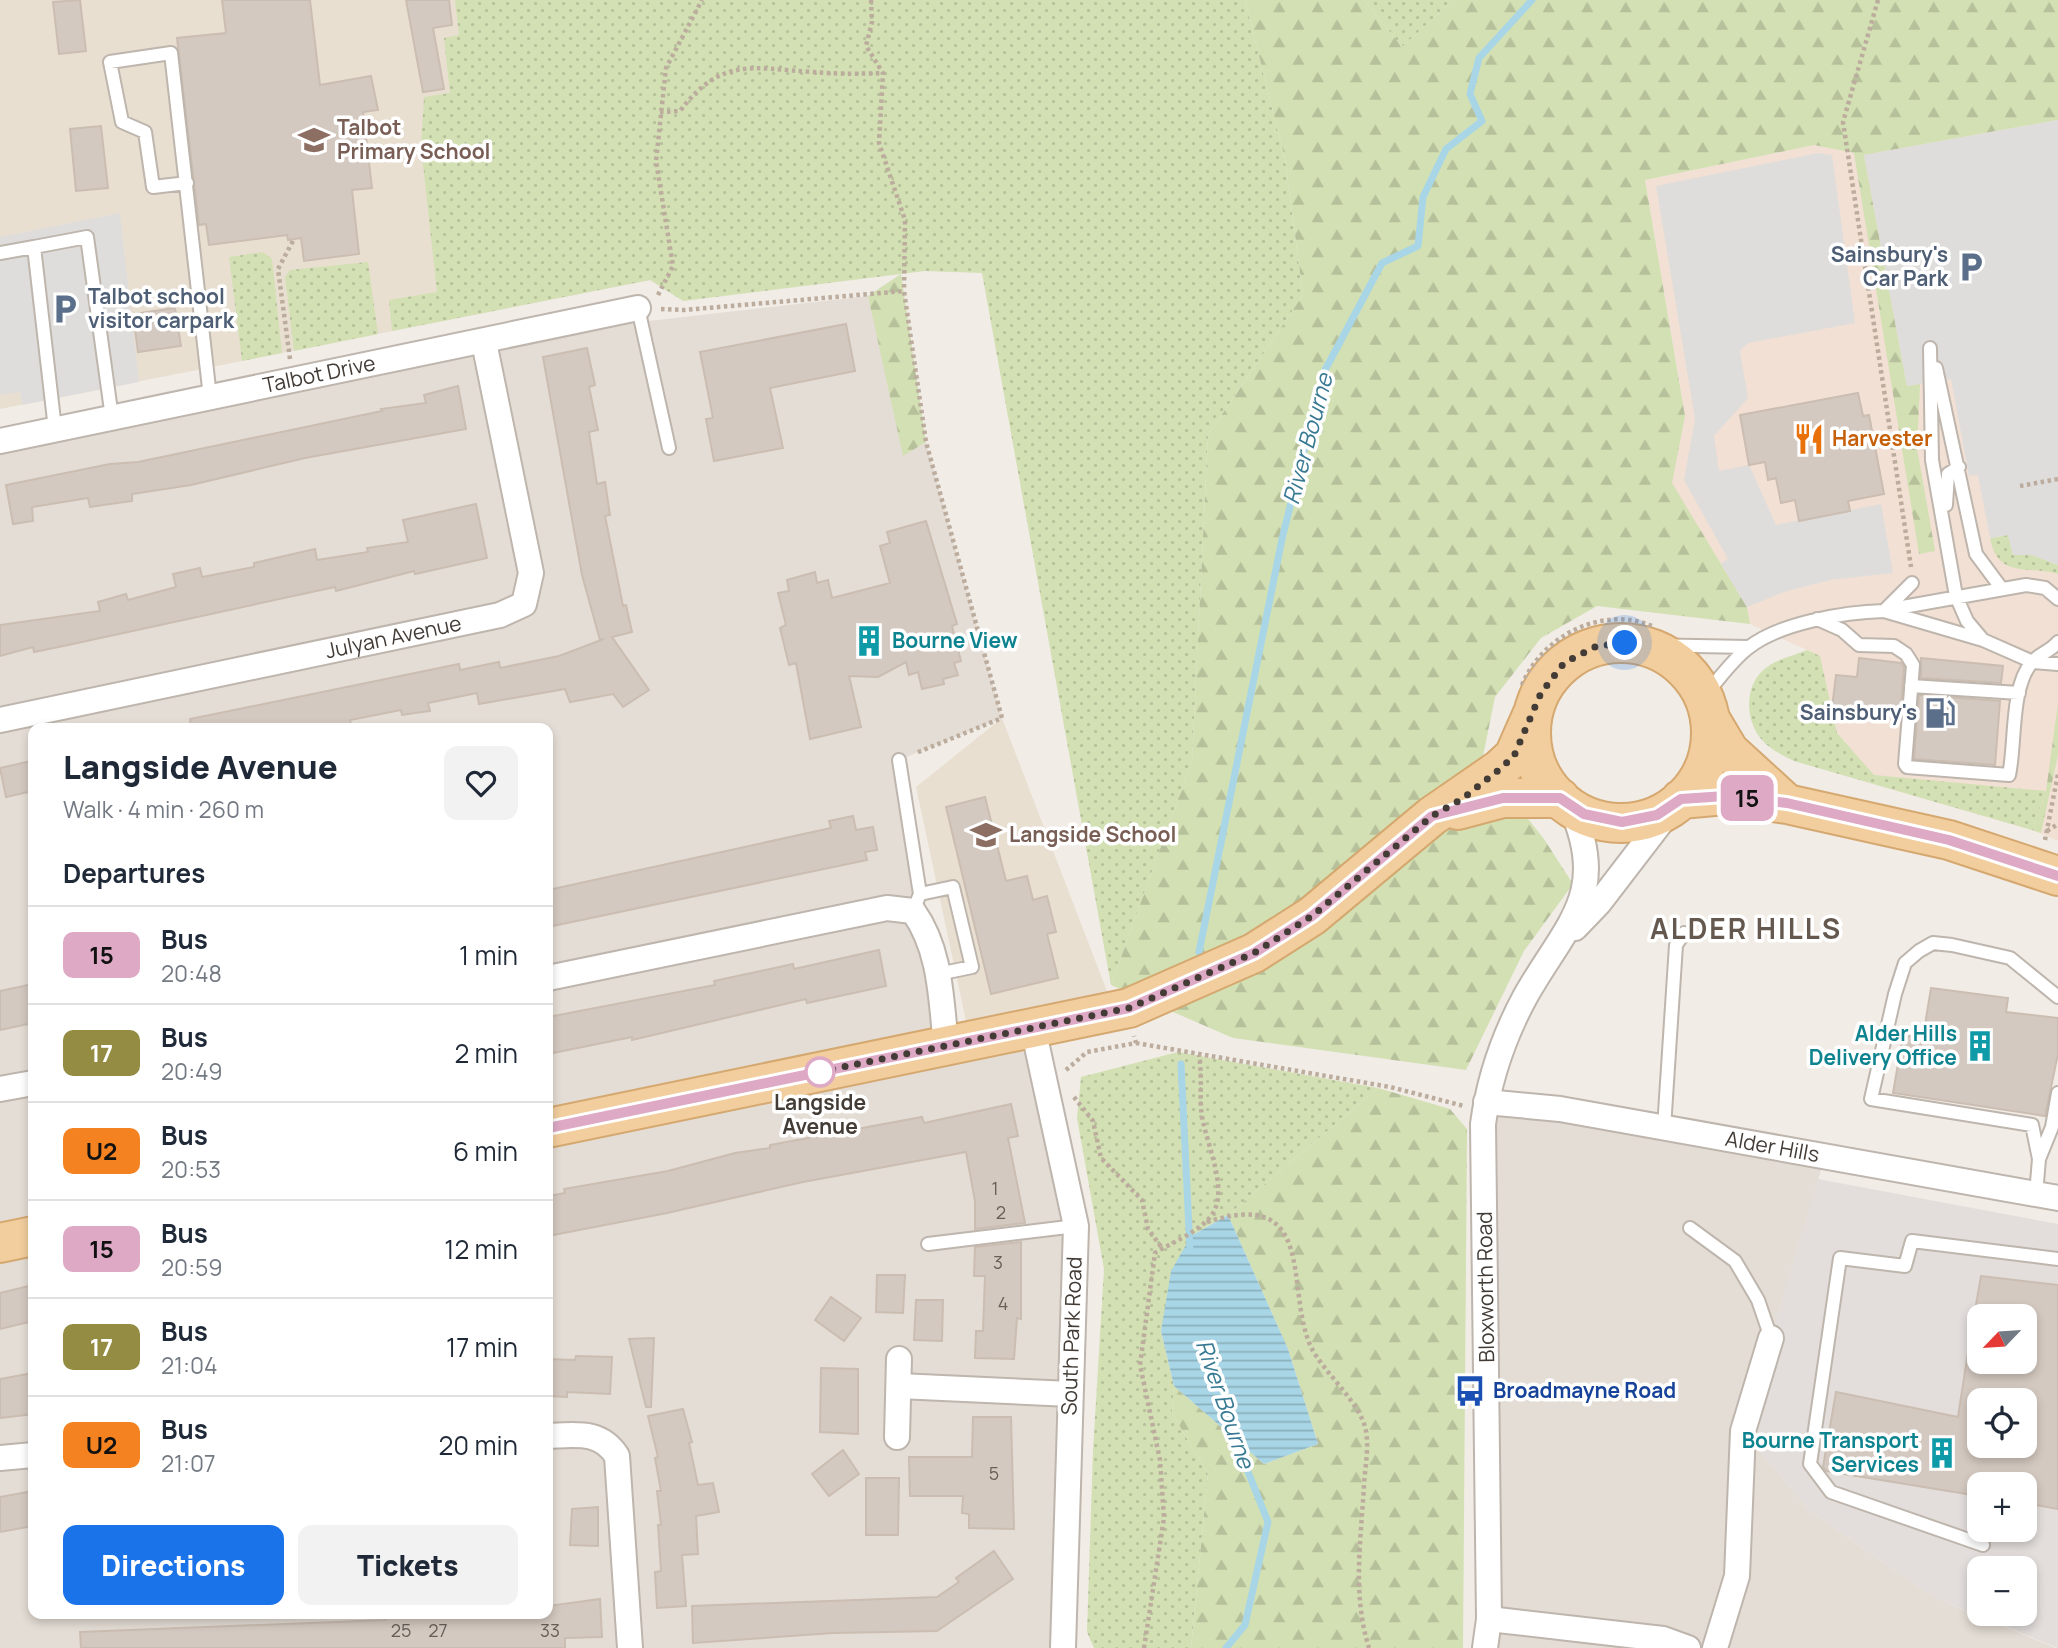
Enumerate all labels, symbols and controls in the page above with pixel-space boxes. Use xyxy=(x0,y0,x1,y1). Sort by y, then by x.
place label: Talbot Primary School xyxy=(337,113,491,165)
school or university icon: Talbot Primary School xyxy=(297,123,331,157)
place label: Sainsbury's Car Park xyxy=(1831,240,1949,292)
parking icon: Sainsbury's Car Park xyxy=(1954,250,1988,284)
place label: Talbot school visitor carpark xyxy=(88,282,235,334)
parking icon: Talbot school visitor carpark xyxy=(48,292,82,326)
street label: Talbot Drive xyxy=(260,348,378,399)
water label: River Bourne xyxy=(1274,368,1340,508)
restaurant icon: Harvester xyxy=(1792,422,1826,456)
place label: Harvester xyxy=(1832,424,1932,452)
street label: Julyan Avenue xyxy=(323,609,464,664)
building icon: Bourne View xyxy=(852,624,886,658)
your location xyxy=(1607,625,1642,660)
place label: Bourne View xyxy=(892,626,1018,654)
fuel station icon: Sainsbury's xyxy=(1923,696,1957,730)
place label: Sainsbury's xyxy=(1800,698,1917,726)
text: Langside Avenue xyxy=(63,744,338,789)
button: heart xyxy=(444,746,518,820)
line badge: 15 xyxy=(1716,775,1778,821)
text: 15 xyxy=(1735,781,1759,814)
text: Walk · 4 min · 260 m xyxy=(63,793,264,825)
school or university icon: Langside School xyxy=(969,818,1003,852)
place label: Langside School xyxy=(1009,820,1176,848)
text: Departures xyxy=(63,855,205,891)
district label: ALDER HILLS xyxy=(1650,909,1842,947)
text: Bus xyxy=(161,921,208,957)
text: 1 min xyxy=(459,937,518,973)
text: 15 xyxy=(89,938,114,971)
text: 20:48 xyxy=(161,957,222,989)
text: Bus xyxy=(161,1019,208,1055)
place label: Alder Hills Delivery Office xyxy=(1809,1019,1957,1071)
building icon: Alder Hills Delivery Office xyxy=(1963,1029,1997,1063)
text: 2 min xyxy=(454,1035,518,1071)
text: 17 xyxy=(90,1036,113,1069)
text: 20:49 xyxy=(161,1055,223,1087)
marker: Langside Avenue xyxy=(805,1057,835,1087)
place label: Langside Avenue xyxy=(774,1088,866,1140)
text: Bus xyxy=(161,1117,208,1153)
street label: Alder Hills xyxy=(1723,1124,1822,1168)
text: 6 min xyxy=(453,1133,518,1169)
text: U2 xyxy=(86,1134,117,1167)
text: 20:53 xyxy=(161,1153,221,1185)
house number: 1 xyxy=(991,1176,999,1200)
house number: 2 xyxy=(996,1200,1006,1224)
street label: Bloxworth Road xyxy=(1470,1211,1500,1363)
text: Bus xyxy=(161,1215,208,1251)
text: 12 min xyxy=(444,1231,518,1267)
text: 15 xyxy=(89,1232,114,1265)
house number: 3 xyxy=(993,1250,1003,1274)
text: 20:59 xyxy=(161,1251,223,1283)
street label: South Park Road xyxy=(1054,1256,1088,1416)
house number: 4 xyxy=(998,1291,1008,1315)
north arrow xyxy=(1967,1304,2037,1374)
map controls xyxy=(1967,1304,2037,1626)
text: Bus xyxy=(161,1313,208,1349)
text: 17 min xyxy=(446,1329,518,1365)
text: 17 xyxy=(90,1330,113,1363)
water label: River Bourne xyxy=(1189,1335,1263,1474)
text: 21:04 xyxy=(161,1349,218,1381)
bus stop icon: Broadmayne Road xyxy=(1453,1374,1487,1408)
place label: Broadmayne Road xyxy=(1493,1376,1676,1404)
button: locate xyxy=(1967,1388,2037,1458)
text: Bus xyxy=(161,1411,208,1447)
place label: Bourne Transport Services xyxy=(1742,1426,1919,1478)
text: 20 min xyxy=(439,1427,518,1463)
text: U2 xyxy=(86,1428,117,1461)
building icon: Bourne Transport Services xyxy=(1925,1436,1959,1470)
text: 21:07 xyxy=(161,1447,216,1479)
house number: 5 xyxy=(989,1461,999,1485)
button: + xyxy=(1967,1472,2037,1542)
button: Directions xyxy=(63,1525,284,1605)
button: Tickets xyxy=(298,1525,518,1605)
button: − xyxy=(1967,1556,2037,1626)
house number: 25 xyxy=(391,1618,411,1642)
house number: 27 xyxy=(428,1618,448,1642)
house number: 33 xyxy=(540,1618,560,1642)

